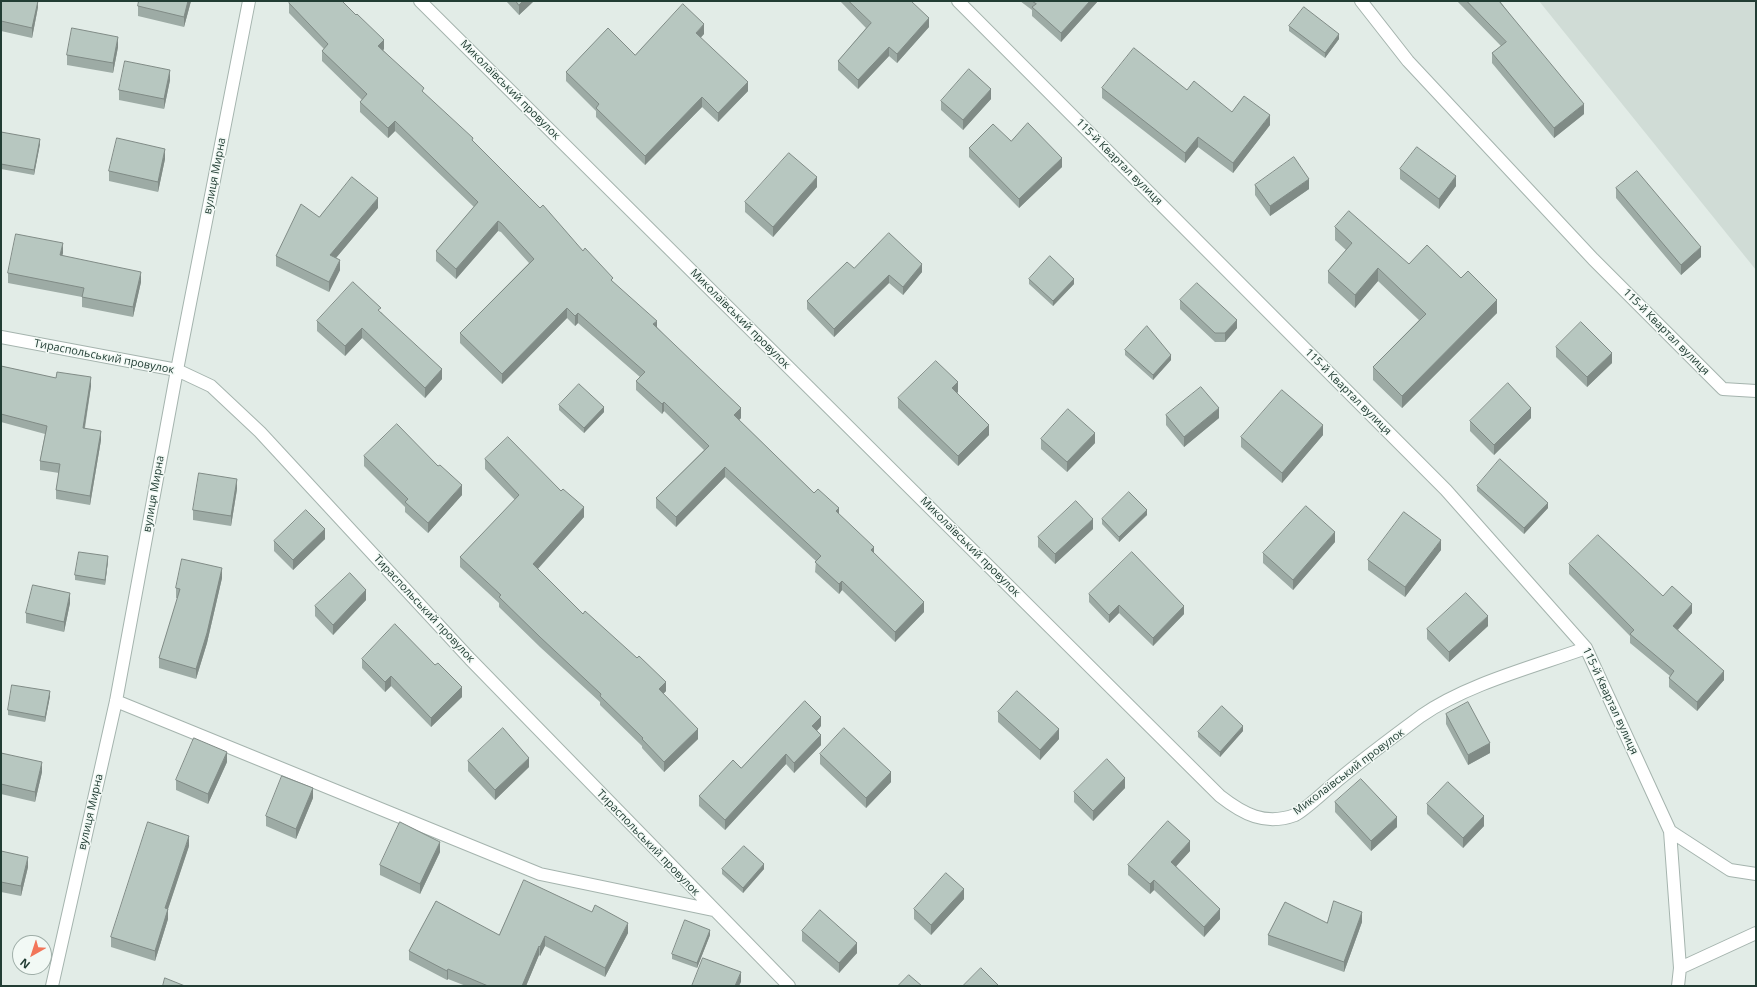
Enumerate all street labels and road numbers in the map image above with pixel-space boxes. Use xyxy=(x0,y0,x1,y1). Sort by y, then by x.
street label: Миколаївський провулок xyxy=(457,37,563,143)
street label: 115-й Квартал вулиця xyxy=(1073,116,1165,208)
street label: вулиця Мирна xyxy=(201,137,229,215)
street label: Миколаївський провулок xyxy=(687,266,793,372)
street label: 115-й Квартал вулиця xyxy=(1620,286,1712,378)
street label: Тираспольський провулок xyxy=(33,337,175,377)
street label: 115-й Квартал вулиця xyxy=(1302,346,1394,438)
street label: вулиця Мирна xyxy=(141,455,167,533)
street label: Миколаївський провулок xyxy=(917,494,1023,600)
street label: Тираспольський провулок xyxy=(371,552,477,666)
street label: 115-й Квартал вулиця xyxy=(1579,645,1641,757)
street label: Миколаївський провулок xyxy=(1291,726,1407,818)
street label: вулиця Мирна xyxy=(76,773,106,851)
street label: Тираспольський провулок xyxy=(594,787,702,899)

